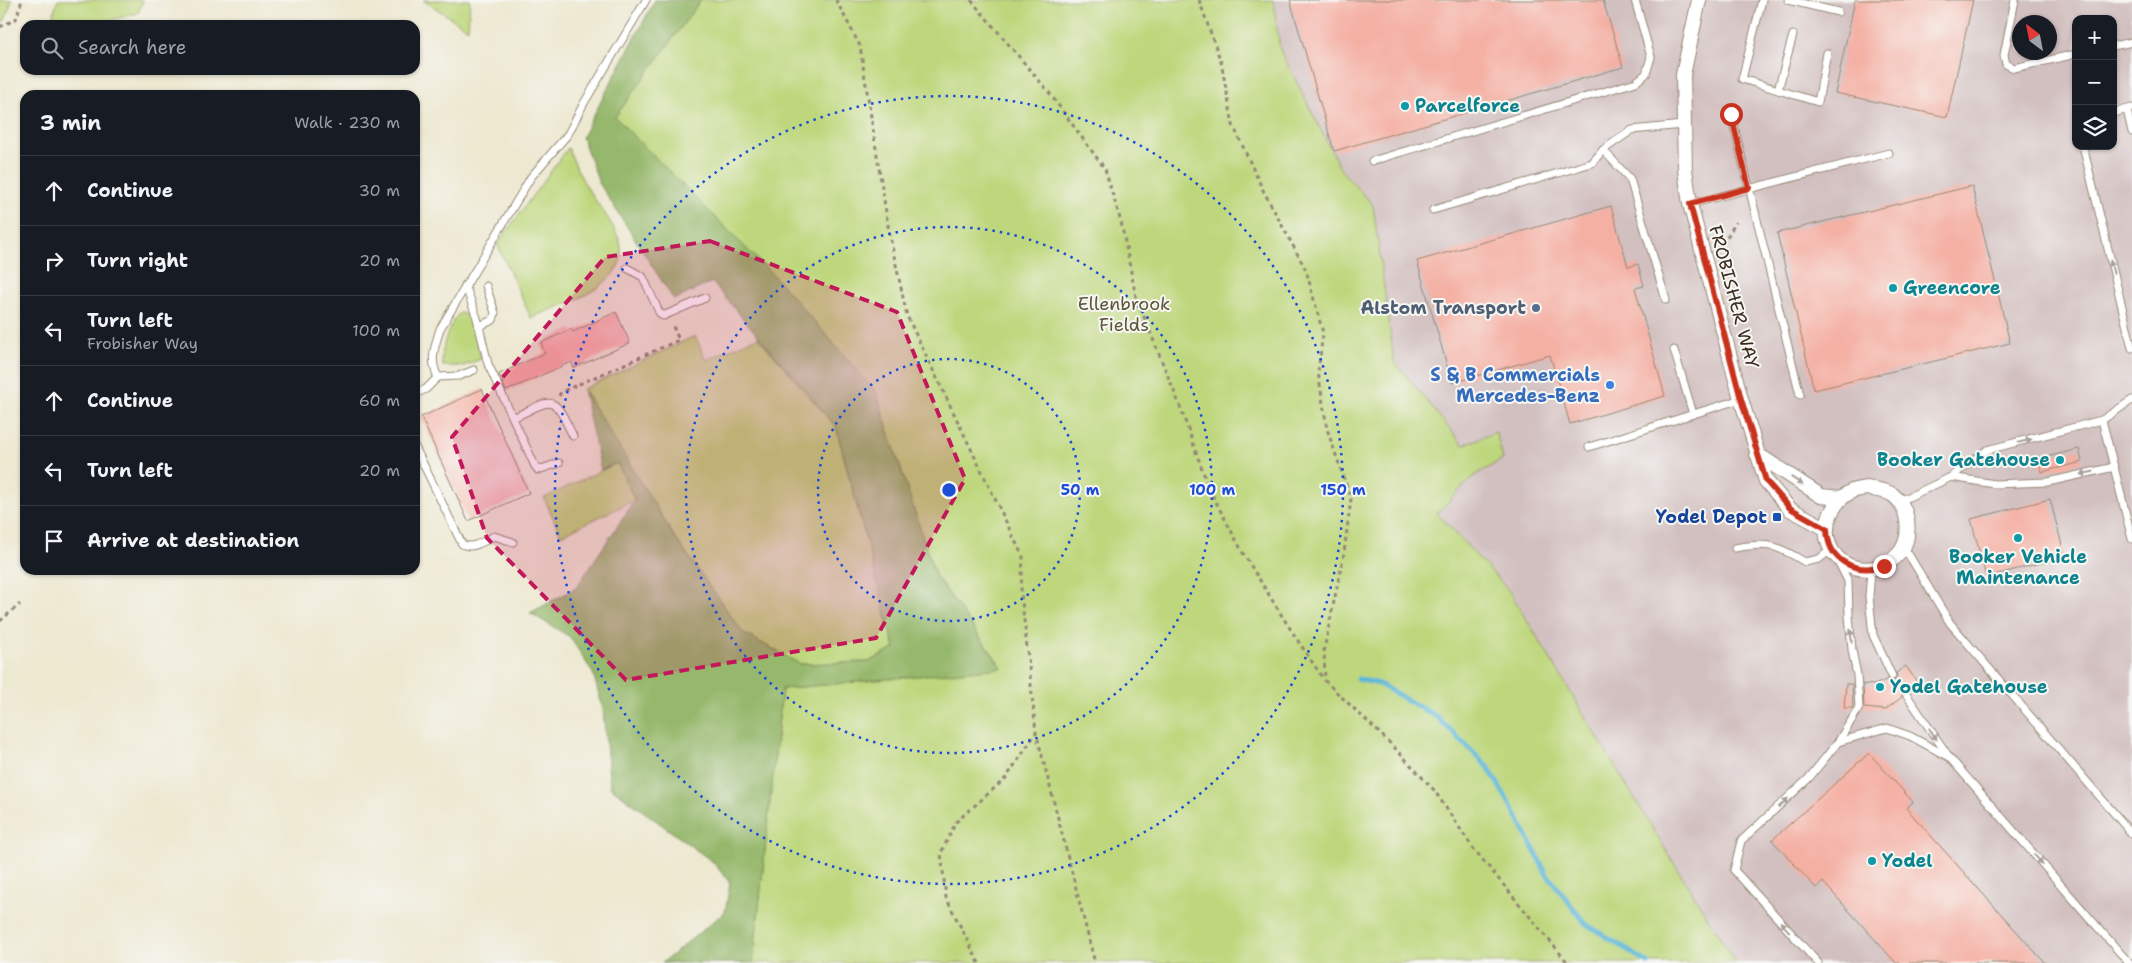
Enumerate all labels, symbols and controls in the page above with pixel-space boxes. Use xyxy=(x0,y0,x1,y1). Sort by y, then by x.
north arrow xyxy=(2012,15,2057,60)
map controls xyxy=(2072,15,2117,150)
button: + xyxy=(2072,15,2117,60)
search box xyxy=(20,20,420,75)
icon: search xyxy=(38,34,66,62)
text: Search here xyxy=(78,35,187,60)
button: − xyxy=(2072,60,2117,105)
place label: Parcelforce xyxy=(1415,94,1520,118)
marker: Parcelforce xyxy=(1399,100,1411,112)
route start xyxy=(1720,103,1743,126)
button: layers xyxy=(2072,105,2117,150)
text: 3 min xyxy=(40,109,101,137)
text: Walk · 230 m xyxy=(294,112,400,133)
icon: ahead xyxy=(40,177,68,205)
text: Continue xyxy=(87,178,173,203)
text: 30 m xyxy=(359,180,400,201)
street label: FROBISHER WAY xyxy=(1703,223,1765,371)
icon: right xyxy=(40,247,68,275)
text: Turn right xyxy=(87,248,188,273)
text: 20 m xyxy=(359,250,400,271)
one-way arrow xyxy=(2108,259,2116,274)
place label: Greencore xyxy=(1903,276,2001,300)
marker: Greencore xyxy=(1887,282,1899,294)
park label: Ellenbrook Fields xyxy=(1078,292,1170,337)
place label: Alstom Transport xyxy=(1361,296,1526,320)
marker: Alstom Transport xyxy=(1530,302,1542,314)
text: Turn left xyxy=(87,308,173,333)
icon: left xyxy=(40,317,68,345)
text: 100 m xyxy=(352,320,400,341)
text: Frobisher Way xyxy=(87,333,198,354)
place label: S & B Commercials Mercedes-Benz xyxy=(1430,363,1600,408)
marker: S & B Commercials Mercedes-Benz xyxy=(1604,379,1616,391)
icon: ahead xyxy=(40,387,68,415)
text: Continue xyxy=(87,388,173,413)
text: 60 m xyxy=(359,390,400,411)
one-way arrow xyxy=(2017,436,2032,444)
place label: Booker Gatehouse xyxy=(1877,448,2050,472)
marker: Booker Gatehouse xyxy=(2054,454,2066,466)
icon: left xyxy=(40,457,68,485)
text: Turn left xyxy=(87,458,173,483)
text: 20 m xyxy=(359,460,400,481)
one-way arrow xyxy=(2080,469,2095,477)
one-way arrow xyxy=(1791,476,1804,486)
text: 50 m xyxy=(1061,480,1100,500)
text: 100 m xyxy=(1189,480,1235,500)
text: 150 m xyxy=(1320,480,1366,500)
centre of rings xyxy=(940,481,958,499)
place label: Yodel Depot xyxy=(1656,505,1767,529)
marker: Yodel Depot xyxy=(1771,511,1783,523)
icon: arrive xyxy=(40,527,68,555)
text: Arrive at destination xyxy=(87,528,299,553)
marker: Booker Vehicle Maintenance xyxy=(2012,532,2024,544)
place label: Booker Vehicle Maintenance xyxy=(1949,545,2087,590)
route end xyxy=(1873,555,1896,578)
one-way arrow xyxy=(1846,627,1854,643)
place label: Yodel Gatehouse xyxy=(1890,675,2048,699)
marker: Yodel Gatehouse xyxy=(1874,681,1886,693)
one-way arrow xyxy=(1928,728,1938,741)
one-way arrow xyxy=(1776,797,1788,809)
place label: Yodel xyxy=(1882,849,1933,873)
one-way arrow xyxy=(2032,852,2043,865)
marker: Yodel xyxy=(1866,855,1878,867)
one-way arrow xyxy=(1779,921,1791,933)

